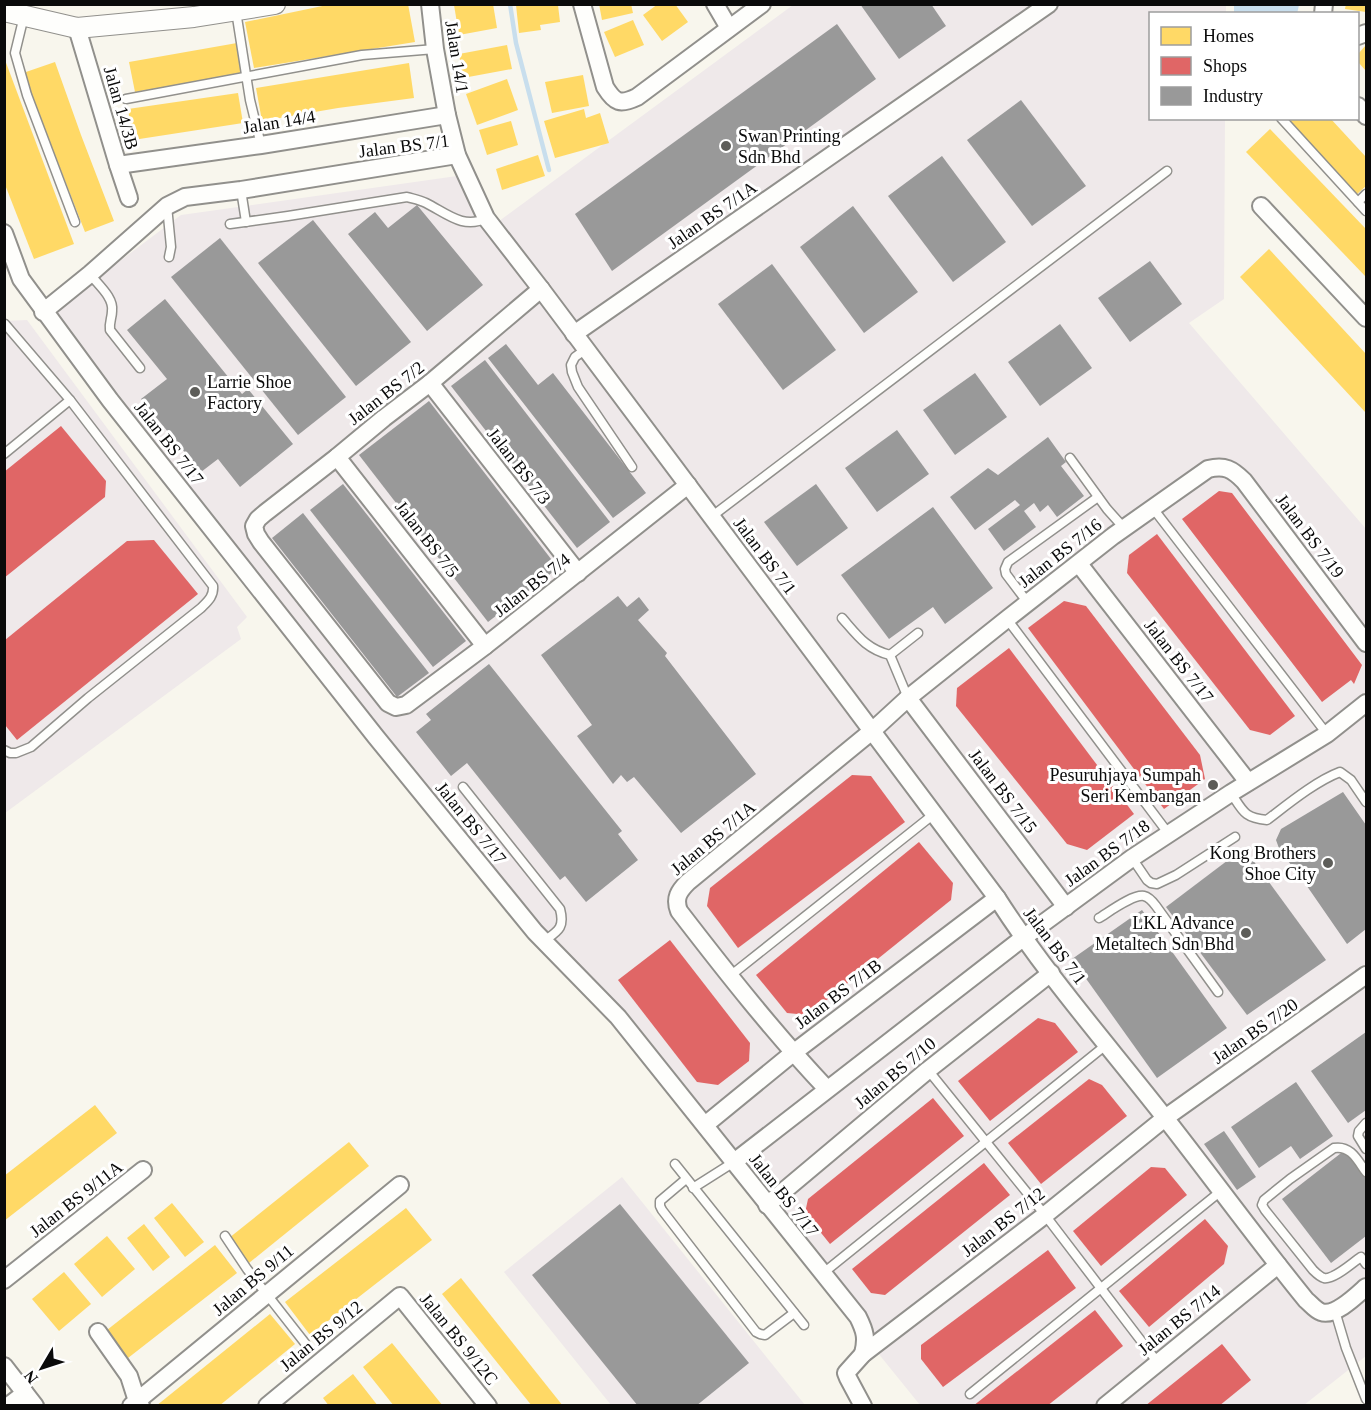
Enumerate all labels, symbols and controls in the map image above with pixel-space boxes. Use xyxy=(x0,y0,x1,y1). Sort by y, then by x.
legend xyxy=(1149,12,1359,120)
street label: Jalan 14/1 xyxy=(441,19,473,95)
text: Homes xyxy=(1203,26,1254,46)
text: Shops xyxy=(1203,56,1247,76)
street label: Jalan 14/3B xyxy=(100,64,142,152)
text: Industry xyxy=(1203,86,1263,106)
street label: Jalan 14/4 xyxy=(241,106,317,138)
place label: Swan Printing Sdn Bhd xyxy=(738,126,841,167)
street label: Jalan BS 7/1 xyxy=(358,131,450,161)
marker: Swan Printing Sdn Bhd xyxy=(719,139,733,153)
street label: Jalan BS 7/1A xyxy=(664,177,760,253)
street label: Jalan BS 7/2 xyxy=(344,357,428,429)
place label: Larrie Shoe Factory xyxy=(207,372,291,413)
marker: Larrie Shoe Factory xyxy=(188,385,202,399)
street label: Jalan BS 7/17 xyxy=(130,397,208,489)
street label: Jalan BS 7/3 xyxy=(483,424,555,508)
street label: Jalan BS 7/19 xyxy=(1272,490,1348,582)
street label: Jalan BS 7/5 xyxy=(391,497,463,581)
street label: Jalan BS 7/1 xyxy=(730,514,800,598)
street label: Jalan BS 7/16 xyxy=(1014,514,1106,592)
street label: Jalan BS 7/4 xyxy=(490,549,574,621)
street label: Jalan BS 7/17 xyxy=(1140,615,1218,707)
street label: Jalan BS 7/15 xyxy=(965,745,1041,837)
place label: Pesuruhjaya Sumpah Seri Kembangan xyxy=(1050,765,1201,806)
street label: Jalan BS 7/17 xyxy=(432,778,510,868)
marker: Pesuruhjaya Sumpah Seri Kembangan xyxy=(1206,778,1220,792)
street label: Jalan BS 7/1A xyxy=(667,797,759,879)
street label: Jalan BS 7/18 xyxy=(1061,816,1153,890)
place label: Kong Brothers Shoe City xyxy=(1210,843,1316,884)
marker: Kong Brothers Shoe City xyxy=(1321,856,1335,870)
street label: Jalan BS 7/1 xyxy=(1020,904,1090,988)
place label: LKL Advance Metaltech Sdn Bhd xyxy=(1095,913,1234,954)
marker: LKL Advance Metaltech Sdn Bhd xyxy=(1239,926,1253,940)
street label: Jalan BS 7/1B xyxy=(791,955,885,1033)
street label: Jalan BS 7/20 xyxy=(1208,994,1302,1068)
street label: Jalan BS 7/10 xyxy=(850,1033,940,1113)
street label: Jalan BS 7/17 xyxy=(745,1149,823,1241)
street label: Jalan BS 9/11A xyxy=(26,1157,126,1241)
street label: Jalan BS 7/12 xyxy=(957,1183,1049,1261)
street label: Jalan BS 9/11 xyxy=(209,1240,297,1320)
street label: Jalan BS 7/14 xyxy=(1134,1281,1224,1359)
street label: Jalan BS 9/12C xyxy=(416,1289,502,1389)
street label: Jalan BS 9/12 xyxy=(276,1297,366,1375)
north arrow xyxy=(12,1338,72,1398)
text: N xyxy=(20,1367,41,1387)

